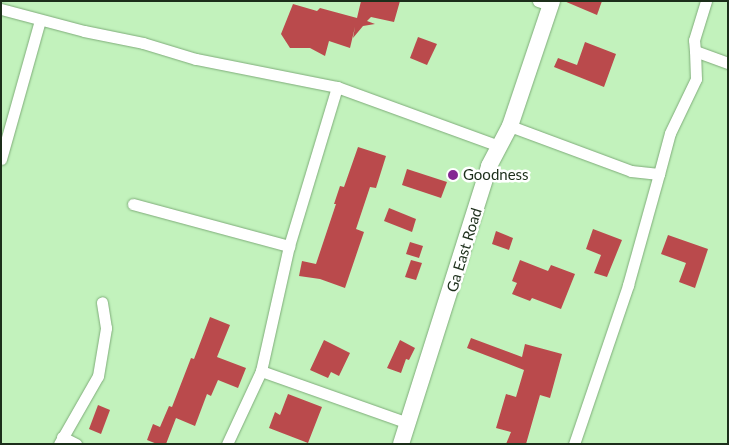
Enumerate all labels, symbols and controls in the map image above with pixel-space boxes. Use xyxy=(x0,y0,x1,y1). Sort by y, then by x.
place label: Goodness xyxy=(463,166,529,184)
marker: Goodness xyxy=(447,169,459,181)
street label: Ga East Road xyxy=(443,206,485,294)

